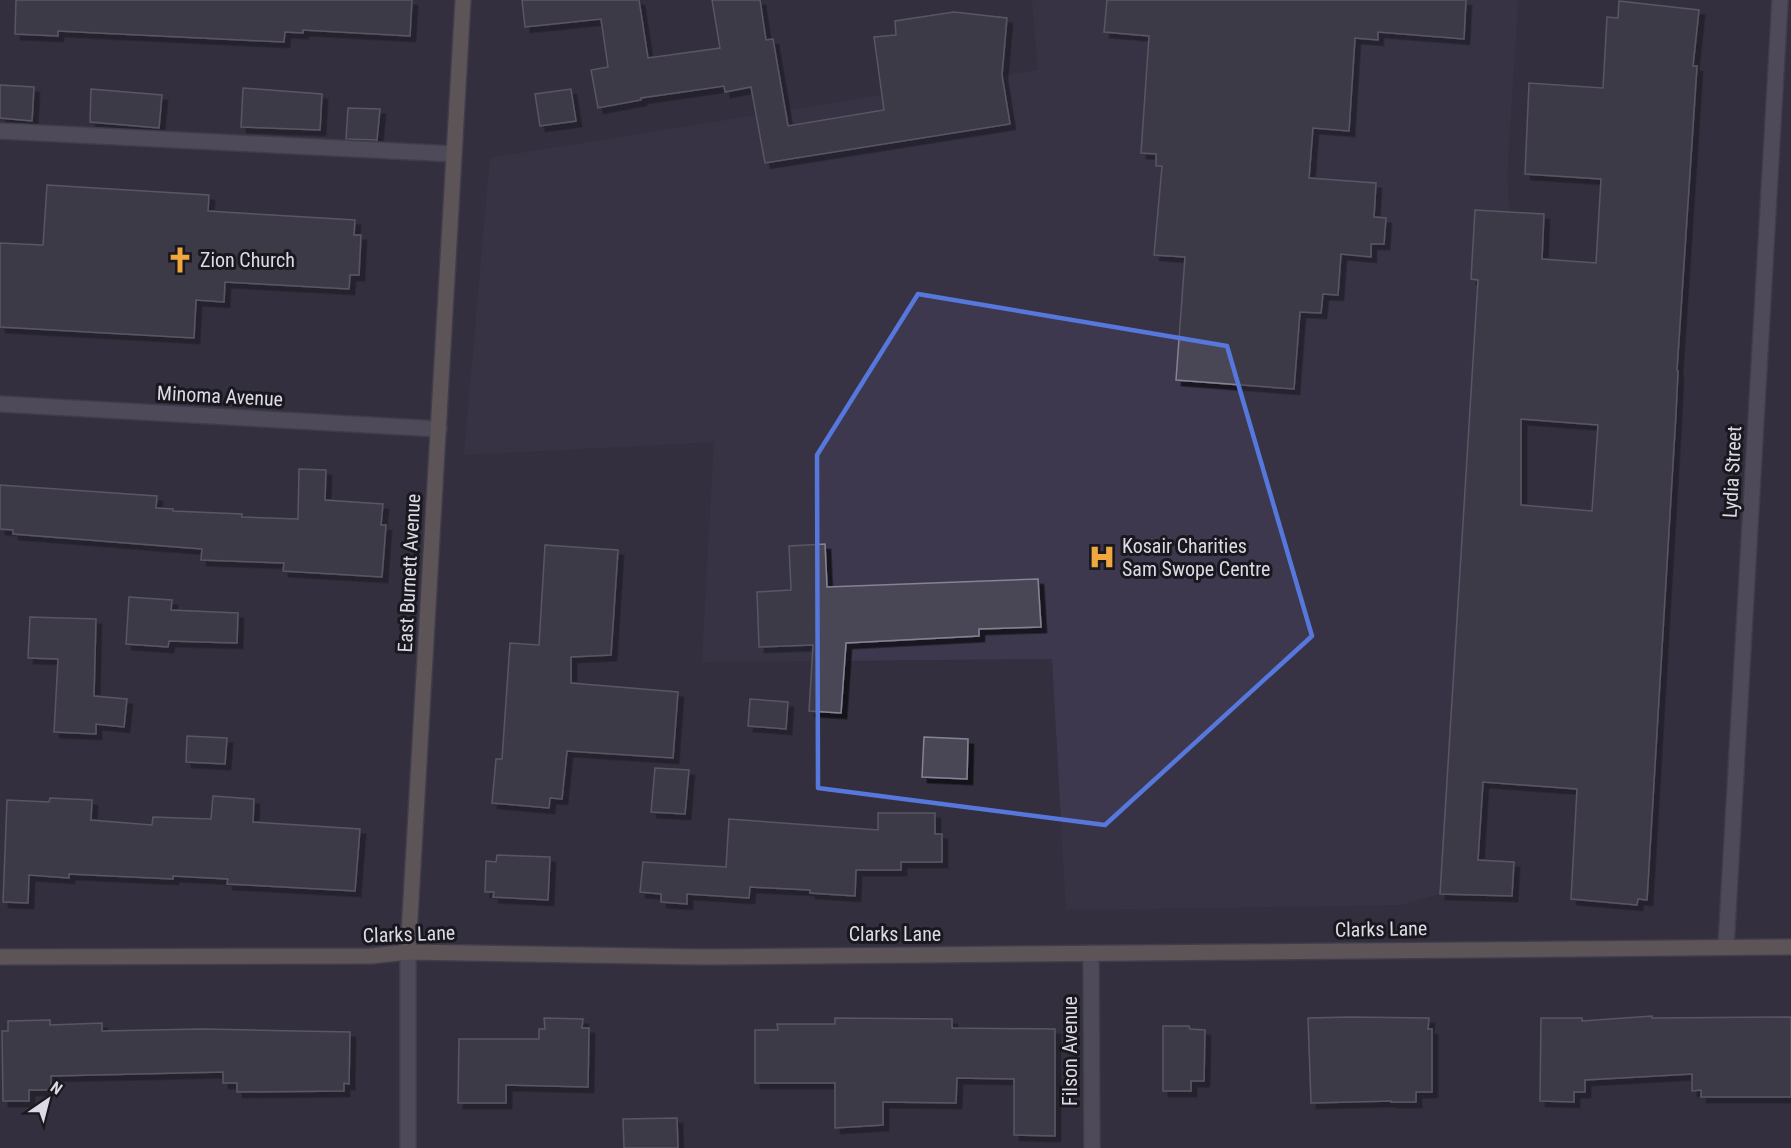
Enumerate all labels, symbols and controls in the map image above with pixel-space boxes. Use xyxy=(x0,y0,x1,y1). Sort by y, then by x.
church icon: Zion Church xyxy=(165,245,195,275)
place label: Zion Church xyxy=(200,248,295,272)
street label: Minoma Avenue xyxy=(156,381,284,411)
street label: Lydia Street xyxy=(1718,425,1746,519)
street label: East Burnett Avenue xyxy=(393,493,425,653)
place label: Kosair Charities Sam Swope Centre xyxy=(1122,534,1270,581)
hospital icon: Kosair Charities Sam Swope Centre xyxy=(1087,542,1117,572)
street label: Clarks Lane xyxy=(1335,916,1427,942)
street label: Clarks Lane xyxy=(362,920,456,948)
street label: Clarks Lane xyxy=(849,922,941,946)
street label: Filson Avenue xyxy=(1058,996,1082,1106)
north arrow xyxy=(18,1070,78,1130)
text: N xyxy=(47,1078,66,1099)

